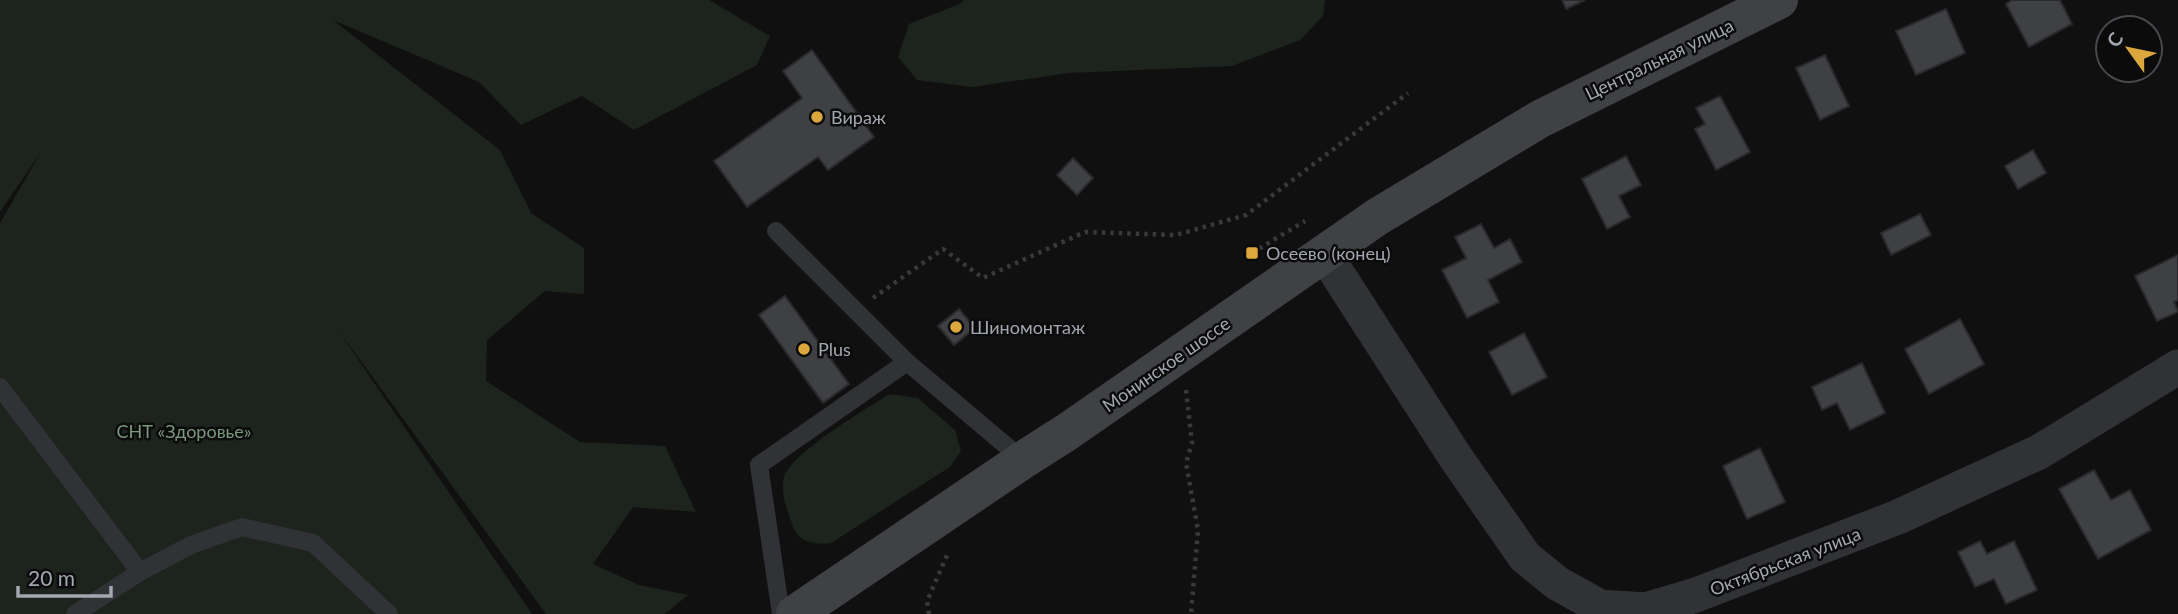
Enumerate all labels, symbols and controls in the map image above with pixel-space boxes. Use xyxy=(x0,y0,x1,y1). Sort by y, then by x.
street label: Центральная улица xyxy=(1581,14,1737,104)
north arrow xyxy=(2094,14,2164,84)
text: С xyxy=(2101,28,2128,51)
place label: Вираж xyxy=(831,106,886,128)
marker: Вираж xyxy=(809,109,825,125)
place label: Осеево (конец) xyxy=(1266,242,1391,264)
marker: Осеево (конец) xyxy=(1244,245,1260,261)
street label: Монинское шоссе xyxy=(1098,312,1234,416)
place label: Шиномонтаж xyxy=(970,316,1085,338)
marker: Шиномонтаж xyxy=(948,319,964,335)
place label: Plus xyxy=(818,338,851,360)
marker: Plus xyxy=(796,341,812,357)
park label: СНТ «Здоровье» xyxy=(117,420,251,442)
street label: Октябрьская улица xyxy=(1706,522,1864,600)
scale bar xyxy=(18,554,110,598)
text: 20 m xyxy=(28,565,75,590)

